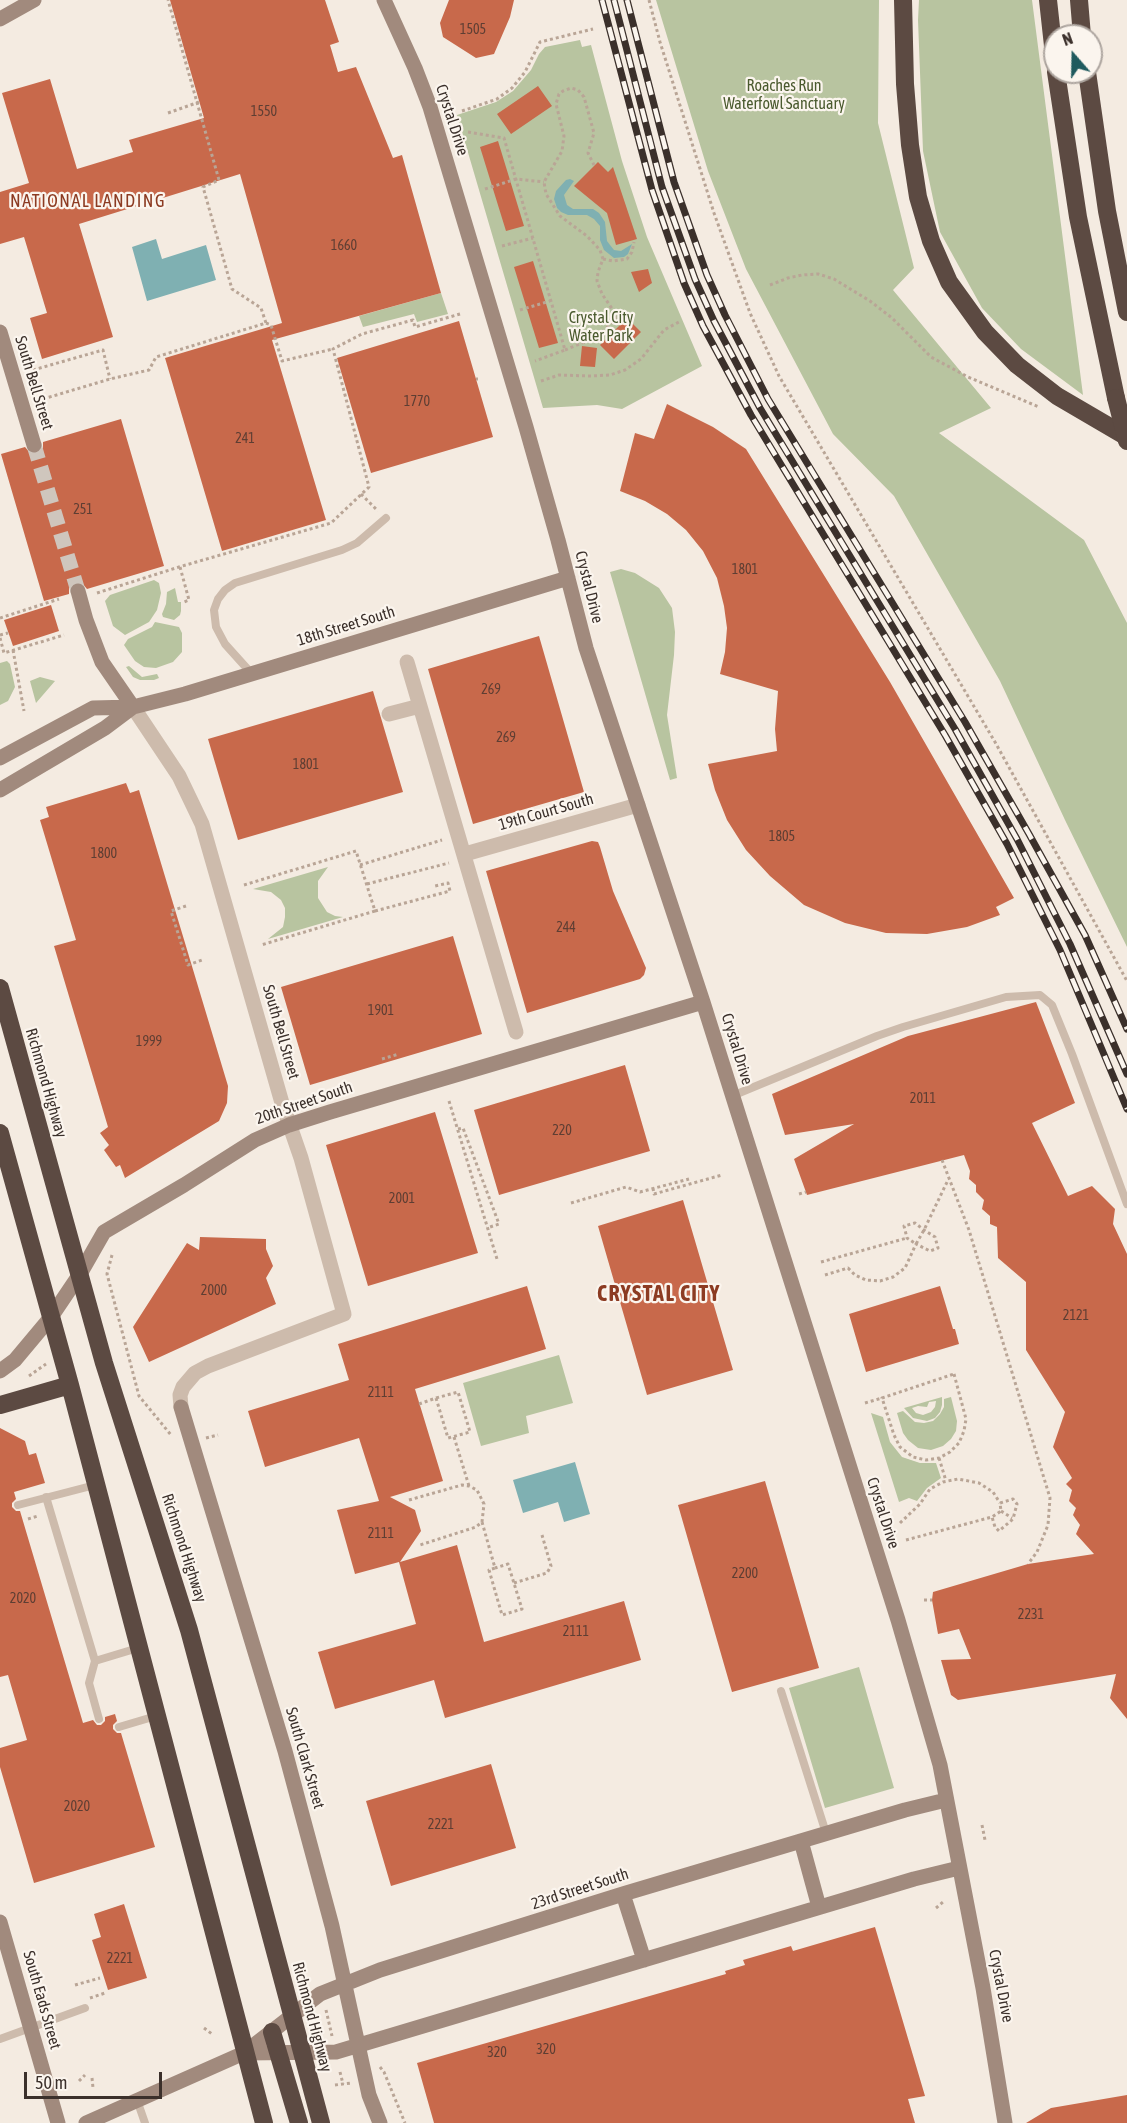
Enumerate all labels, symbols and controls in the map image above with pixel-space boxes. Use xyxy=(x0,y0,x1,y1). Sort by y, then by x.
house number: 1505 xyxy=(460,22,486,38)
north arrow xyxy=(1043,24,1103,84)
text: N xyxy=(1060,29,1075,49)
park label: Roaches Run Waterfowl Sanctuary xyxy=(723,76,845,114)
street label: Crystal Drive xyxy=(431,82,473,158)
house number: 1550 xyxy=(251,104,277,120)
district label: NATIONAL LANDING xyxy=(10,190,166,212)
house number: 1660 xyxy=(331,238,357,254)
park label: Crystal City Water Park xyxy=(569,308,633,346)
street label: South Bell Street xyxy=(11,334,57,432)
house number: 1770 xyxy=(404,394,430,410)
house number: 241 xyxy=(235,431,255,447)
house number: 251 xyxy=(73,502,93,518)
street label: Crystal Drive xyxy=(571,549,607,625)
house number: 1801 xyxy=(732,562,758,578)
street label: 18th Street South xyxy=(295,602,397,650)
house number: 269 xyxy=(481,682,501,698)
house number: 269 xyxy=(496,730,516,746)
house number: 1801 xyxy=(293,757,319,773)
street label: 19th Court South xyxy=(496,789,596,835)
house number: 1805 xyxy=(769,829,795,845)
house number: 1800 xyxy=(91,846,117,862)
house number: 244 xyxy=(556,920,576,936)
street label: South Bell Street xyxy=(258,983,304,1081)
house number: 1901 xyxy=(368,1003,394,1019)
street label: Crystal Drive xyxy=(717,1011,757,1087)
street label: Richmond Highway xyxy=(21,1026,71,1140)
house number: 1999 xyxy=(136,1034,162,1050)
street label: 20th Street South xyxy=(253,1077,355,1129)
house number: 2011 xyxy=(910,1091,936,1107)
house number: 220 xyxy=(552,1123,572,1139)
house number: 2001 xyxy=(389,1191,415,1207)
district label: CRYSTAL CITY xyxy=(597,1281,721,1307)
house number: 2000 xyxy=(201,1283,227,1299)
house number: 2121 xyxy=(1063,1308,1089,1324)
house number: 2111 xyxy=(368,1385,394,1401)
street label: Crystal Drive xyxy=(862,1475,904,1551)
street label: Richmond Highway xyxy=(157,1491,211,1605)
house number: 2111 xyxy=(368,1526,394,1542)
house number: 2200 xyxy=(732,1566,758,1582)
house number: 2020 xyxy=(10,1591,36,1607)
house number: 2231 xyxy=(1018,1607,1044,1623)
house number: 2111 xyxy=(563,1624,589,1640)
street label: South Clark Street xyxy=(281,1705,329,1811)
house number: 2020 xyxy=(64,1799,90,1815)
house number: 2221 xyxy=(428,1817,454,1833)
street label: 23rd Street South xyxy=(529,1864,631,1914)
street label: Crystal Drive xyxy=(985,1948,1017,2024)
street label: South Eads Street xyxy=(19,1949,65,2051)
house number: 2221 xyxy=(107,1951,133,1967)
street label: Richmond Highway xyxy=(288,1960,336,2074)
house number: 320 xyxy=(536,2042,556,2058)
house number: 320 xyxy=(487,2045,507,2061)
scale bar xyxy=(27,2060,165,2098)
text: 50 m xyxy=(35,2072,67,2093)

